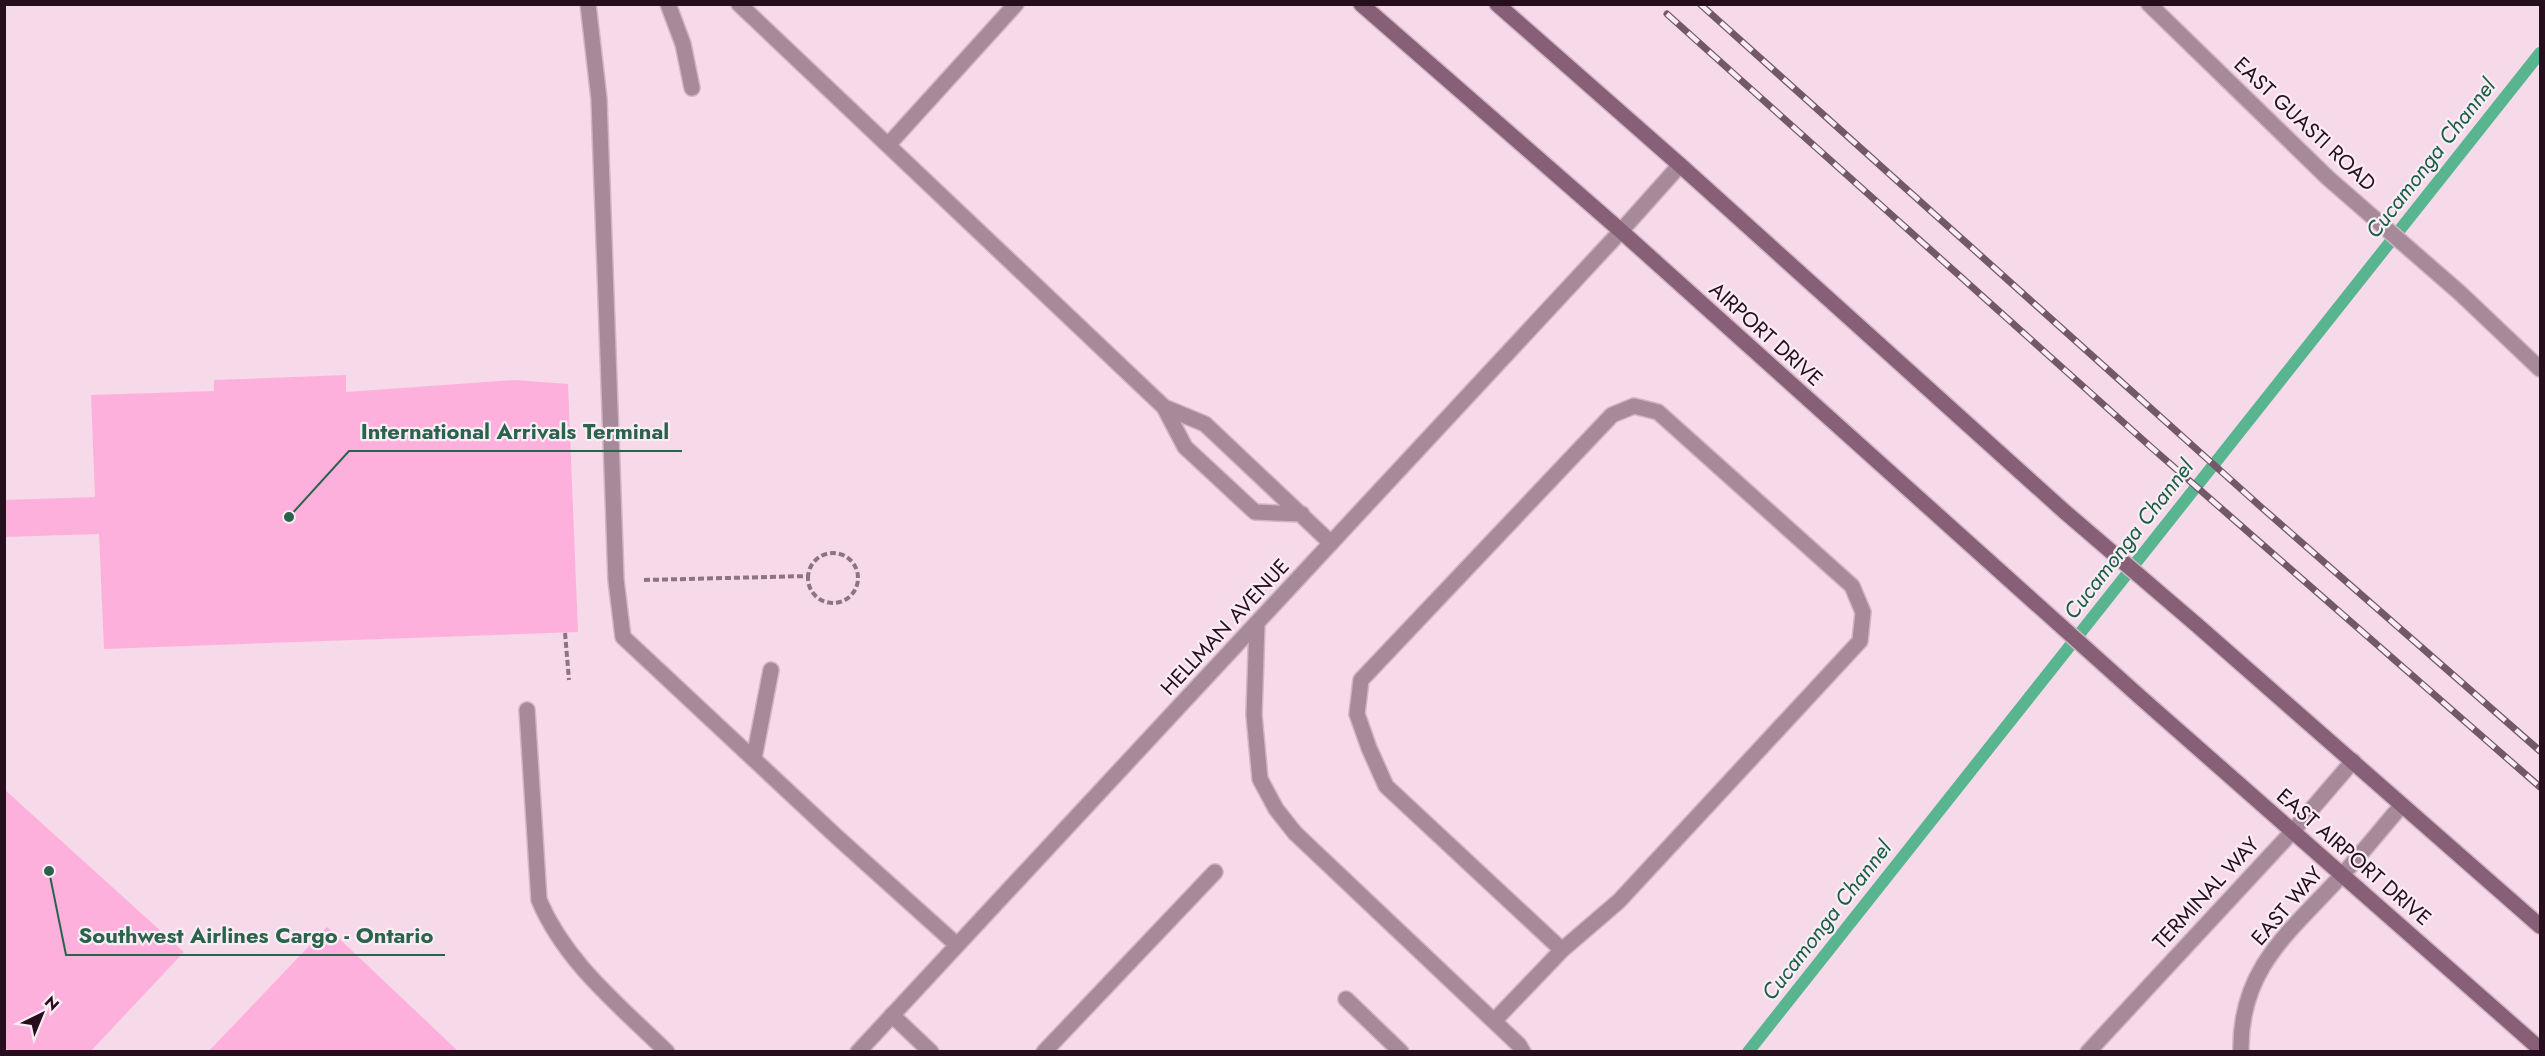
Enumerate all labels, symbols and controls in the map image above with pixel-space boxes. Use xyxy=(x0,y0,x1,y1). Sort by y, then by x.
street label: EAST GUASTI ROAD xyxy=(2227,50,2383,198)
water label: Cucamonga Channel xyxy=(2357,70,2503,245)
street label: AIRPORT DRIVE xyxy=(1703,275,1829,393)
callout: International Arrivals Terminal xyxy=(349,411,682,451)
text: International Arrivals Terminal xyxy=(361,415,669,447)
water label: Cucamonga Channel xyxy=(2055,451,2201,626)
street label: HELLMAN AVENUE xyxy=(1154,552,1296,702)
street label: EAST AIRPORT DRIVE xyxy=(2270,781,2438,933)
street label: TERMINAL WAY xyxy=(2146,830,2266,956)
water label: Cucamonga Channel xyxy=(1753,832,1899,1007)
street label: EAST WAY xyxy=(2244,860,2330,952)
callout: Southwest Airlines Cargo - Ontario xyxy=(66,915,445,955)
text: Southwest Airlines Cargo - Ontario xyxy=(79,919,433,951)
north arrow xyxy=(12,984,72,1044)
text: N xyxy=(39,991,64,1016)

